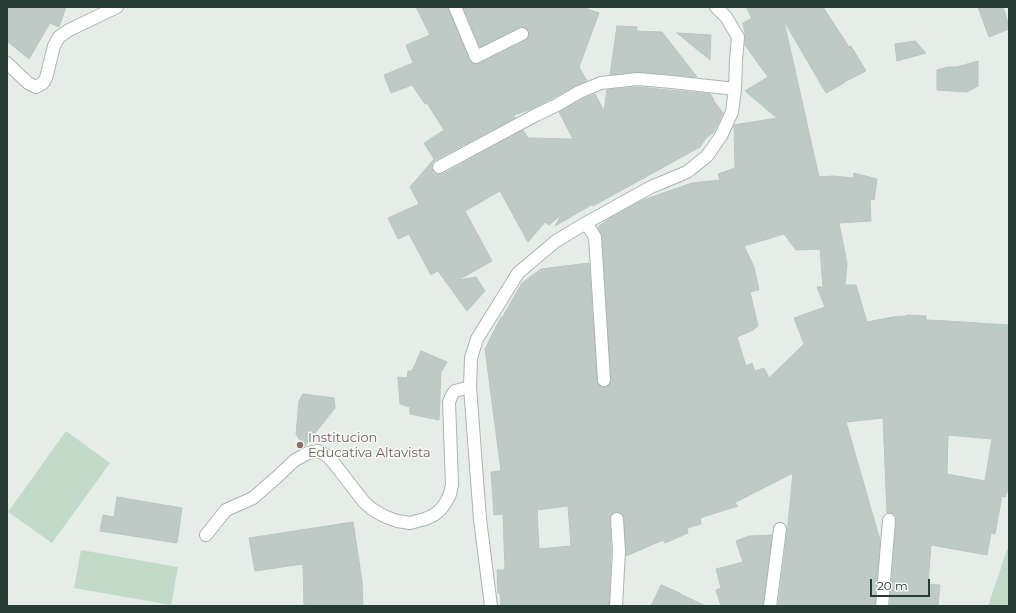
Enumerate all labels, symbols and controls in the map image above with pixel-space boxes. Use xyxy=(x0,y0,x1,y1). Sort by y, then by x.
place label: Institucion Educativa Altavista xyxy=(308,430,431,461)
marker: Institucion Educativa Altavista xyxy=(295,440,305,450)
scale bar xyxy=(872,571,932,597)
text: 20 m xyxy=(877,578,908,593)

